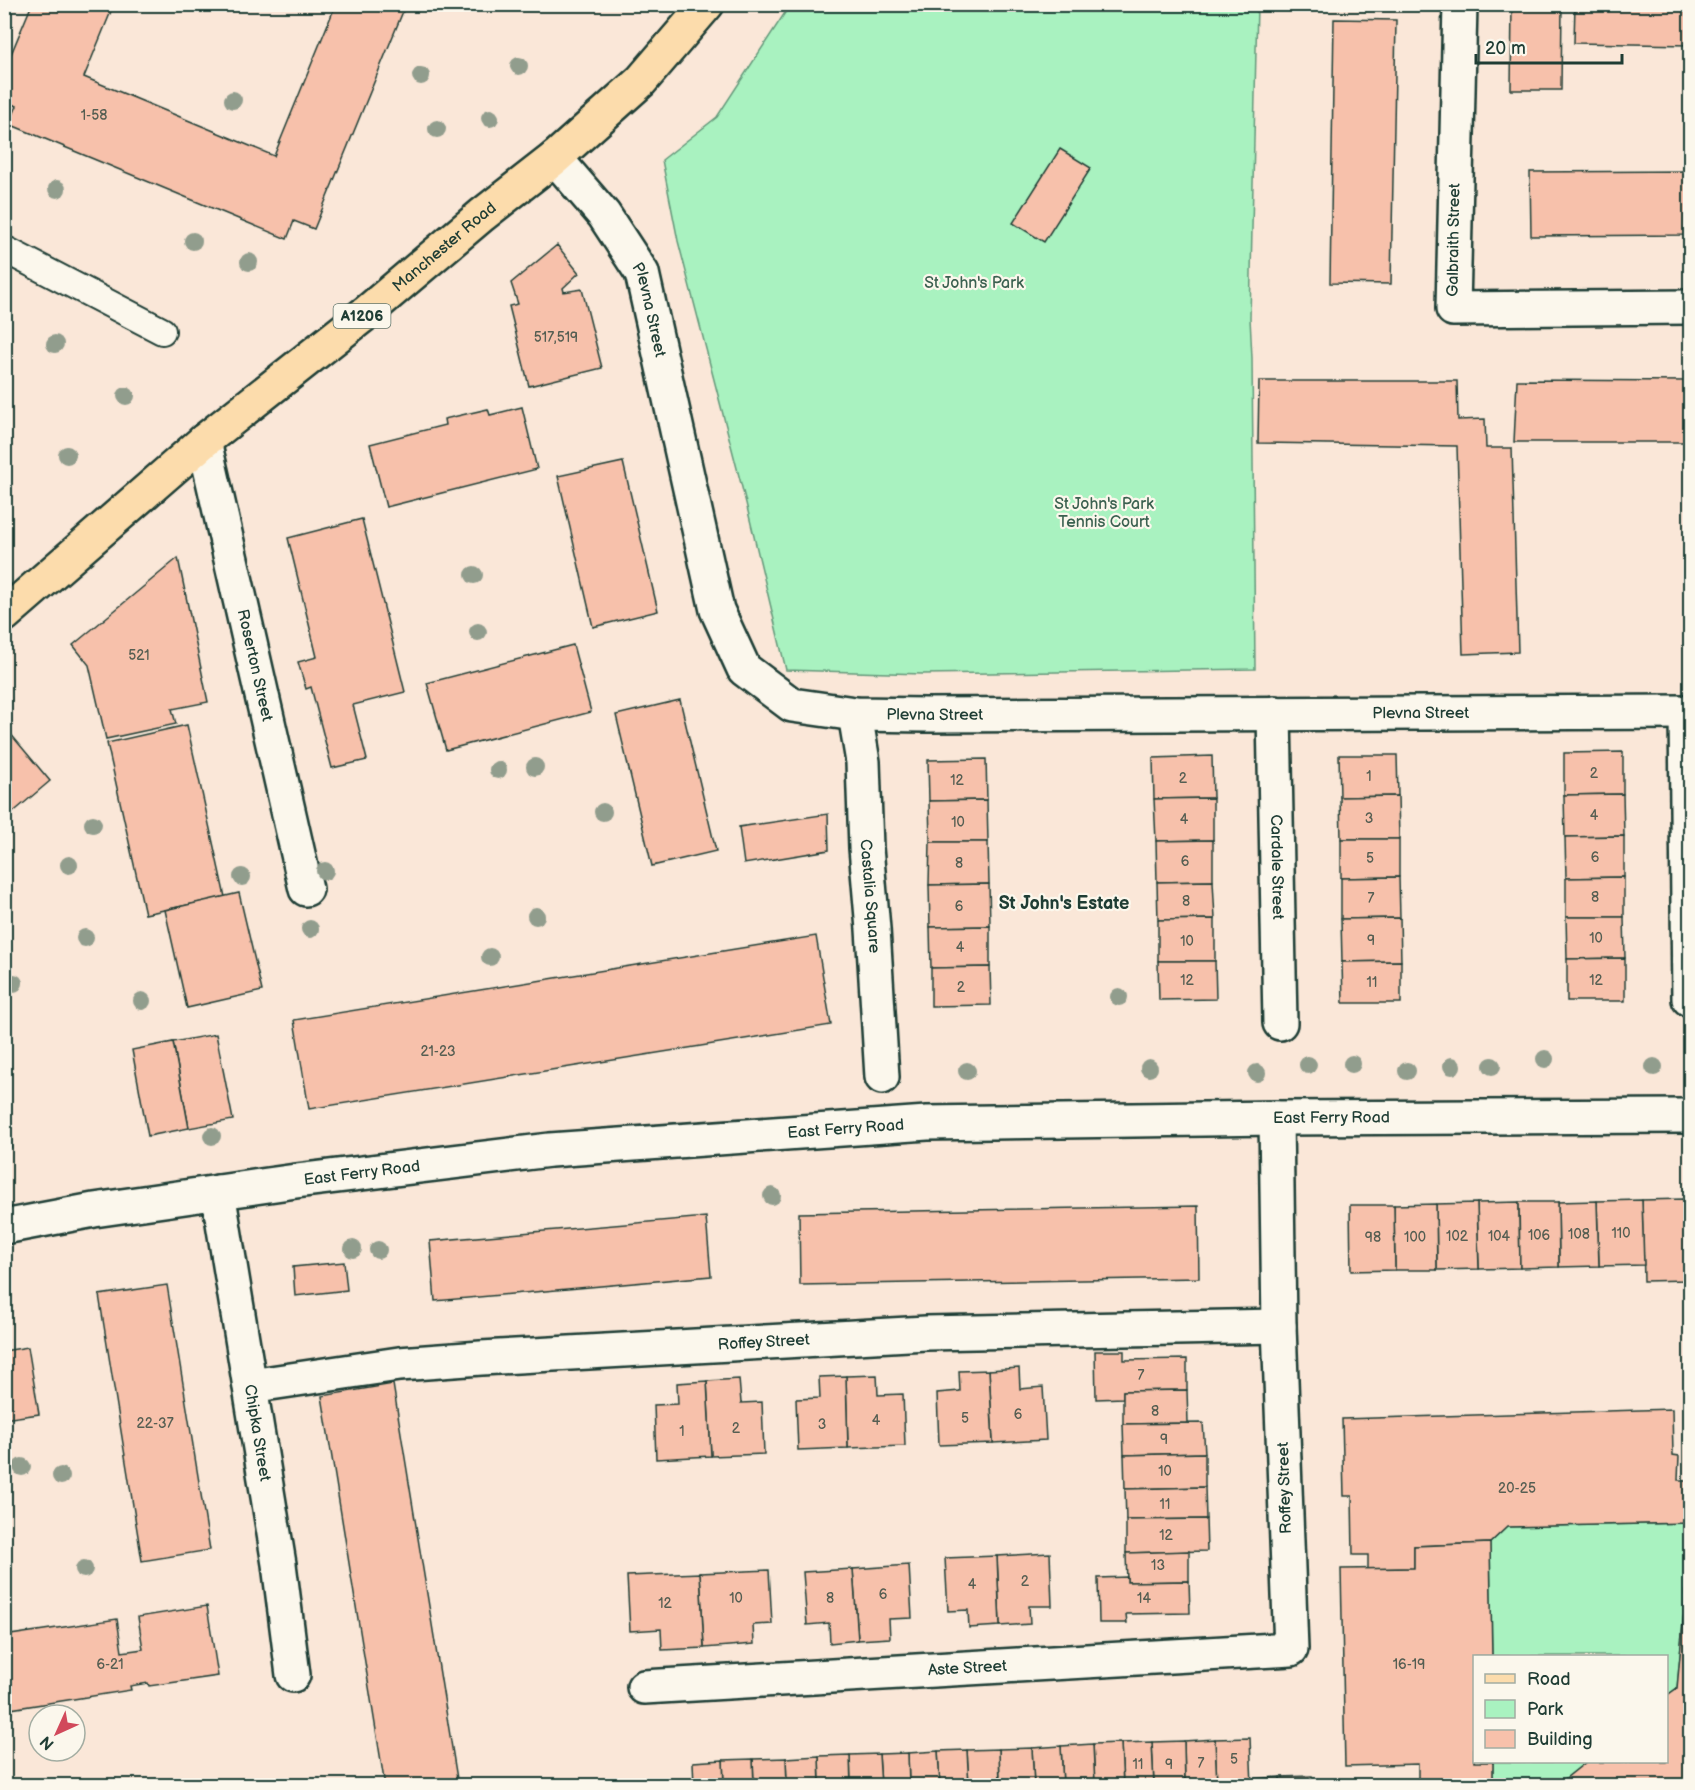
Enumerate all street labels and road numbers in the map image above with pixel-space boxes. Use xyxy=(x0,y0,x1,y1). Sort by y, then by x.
street label: Galbraith Street xyxy=(1444,183,1464,297)
street label: Manchester Road xyxy=(389,198,500,296)
street label: Plevna Street xyxy=(628,259,670,359)
road number: A1206 xyxy=(334,304,391,328)
street label: Roserton Street xyxy=(233,607,277,723)
street label: Plevna Street xyxy=(1372,703,1469,723)
street label: Plevna Street xyxy=(886,705,983,724)
street label: Cardale Street xyxy=(1266,814,1287,920)
street label: Castalia Square xyxy=(856,839,884,954)
street label: East Ferry Road xyxy=(1273,1108,1390,1128)
street label: East Ferry Road xyxy=(787,1115,905,1142)
street label: East Ferry Road xyxy=(303,1156,421,1189)
street label: Roffey Street xyxy=(717,1330,810,1354)
street label: Chipka Street xyxy=(240,1383,275,1483)
street label: Roffey Street xyxy=(1274,1442,1296,1534)
street label: Aste Street xyxy=(927,1656,1008,1680)

